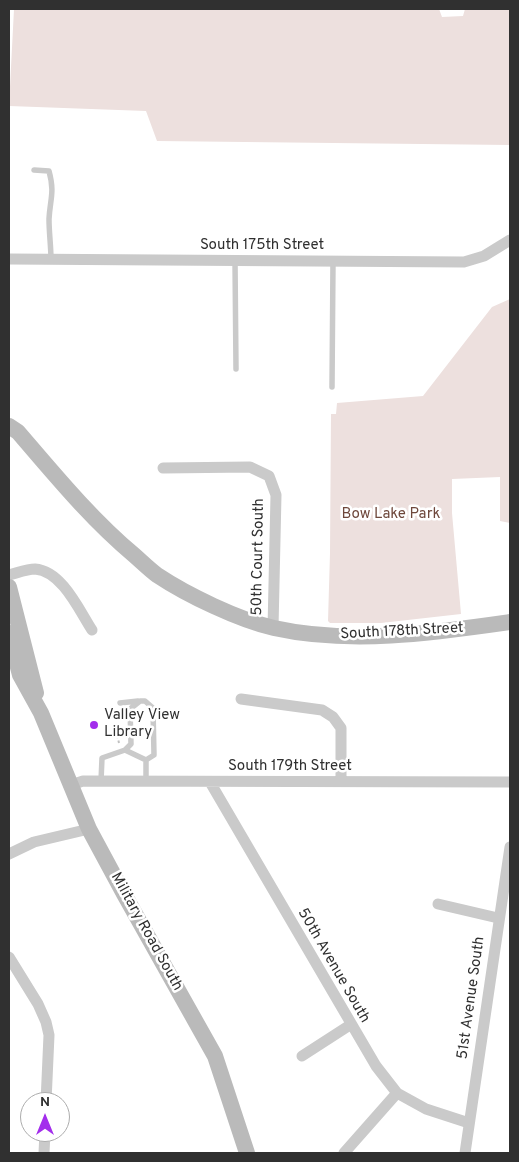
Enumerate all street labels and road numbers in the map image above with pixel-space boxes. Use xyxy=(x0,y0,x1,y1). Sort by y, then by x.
street label: South 175th Street xyxy=(200,237,324,255)
street label: 50th Court South xyxy=(249,498,269,616)
street label: South 178th Street xyxy=(340,620,464,644)
street label: South 179th Street xyxy=(228,758,352,776)
street label: Military Road South xyxy=(106,870,186,994)
street label: 50th Avenue South xyxy=(293,906,373,1026)
street label: 51st Avenue South xyxy=(454,935,490,1061)

